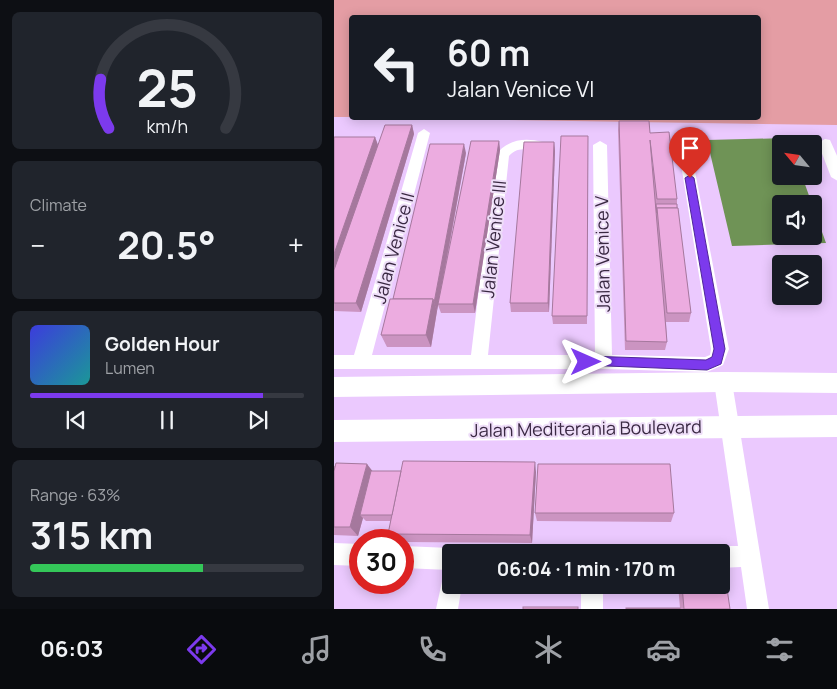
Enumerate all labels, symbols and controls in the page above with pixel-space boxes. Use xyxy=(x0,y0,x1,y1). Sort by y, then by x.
text: 60 m xyxy=(447,29,530,77)
icon: left xyxy=(364,35,429,100)
text: 25 xyxy=(136,52,198,123)
text: Jalan Venice VI xyxy=(447,74,594,104)
text: km/h xyxy=(146,114,188,138)
pin xyxy=(669,127,711,178)
icon: arrive xyxy=(676,134,704,162)
north arrow xyxy=(772,135,822,185)
map controls xyxy=(772,135,822,305)
street label: Jalan Venice III xyxy=(475,179,511,299)
street label: Jalan Venice II xyxy=(367,190,419,306)
text: Climate xyxy=(30,194,87,216)
street label: Jalan Venice V xyxy=(589,195,615,312)
button: sound xyxy=(772,195,822,245)
text: 20.5° xyxy=(117,218,216,270)
text: − xyxy=(30,226,45,264)
text: + xyxy=(288,226,304,264)
button: layers xyxy=(772,255,822,305)
text: Golden Hour xyxy=(105,331,219,357)
position arrow xyxy=(559,335,611,387)
text: Lumen xyxy=(105,357,155,379)
icon: previous xyxy=(62,406,90,434)
icon: pause xyxy=(153,406,181,434)
icon: next xyxy=(244,406,272,434)
street label: Jalan Mediterania Boulevard xyxy=(470,414,702,442)
text: Range · 63% xyxy=(30,484,121,506)
text: 315 km xyxy=(30,508,153,560)
speed limit sign: 30 xyxy=(349,529,414,594)
text: 06:04 · 1 min · 170 m xyxy=(497,556,675,582)
icon: directions xyxy=(184,632,219,667)
icon: music xyxy=(299,632,334,667)
icon: phone xyxy=(415,632,450,667)
icon: climate xyxy=(531,632,566,667)
icon: car xyxy=(646,632,681,667)
icon: filters xyxy=(762,632,797,667)
text: 06:03 xyxy=(40,634,103,664)

